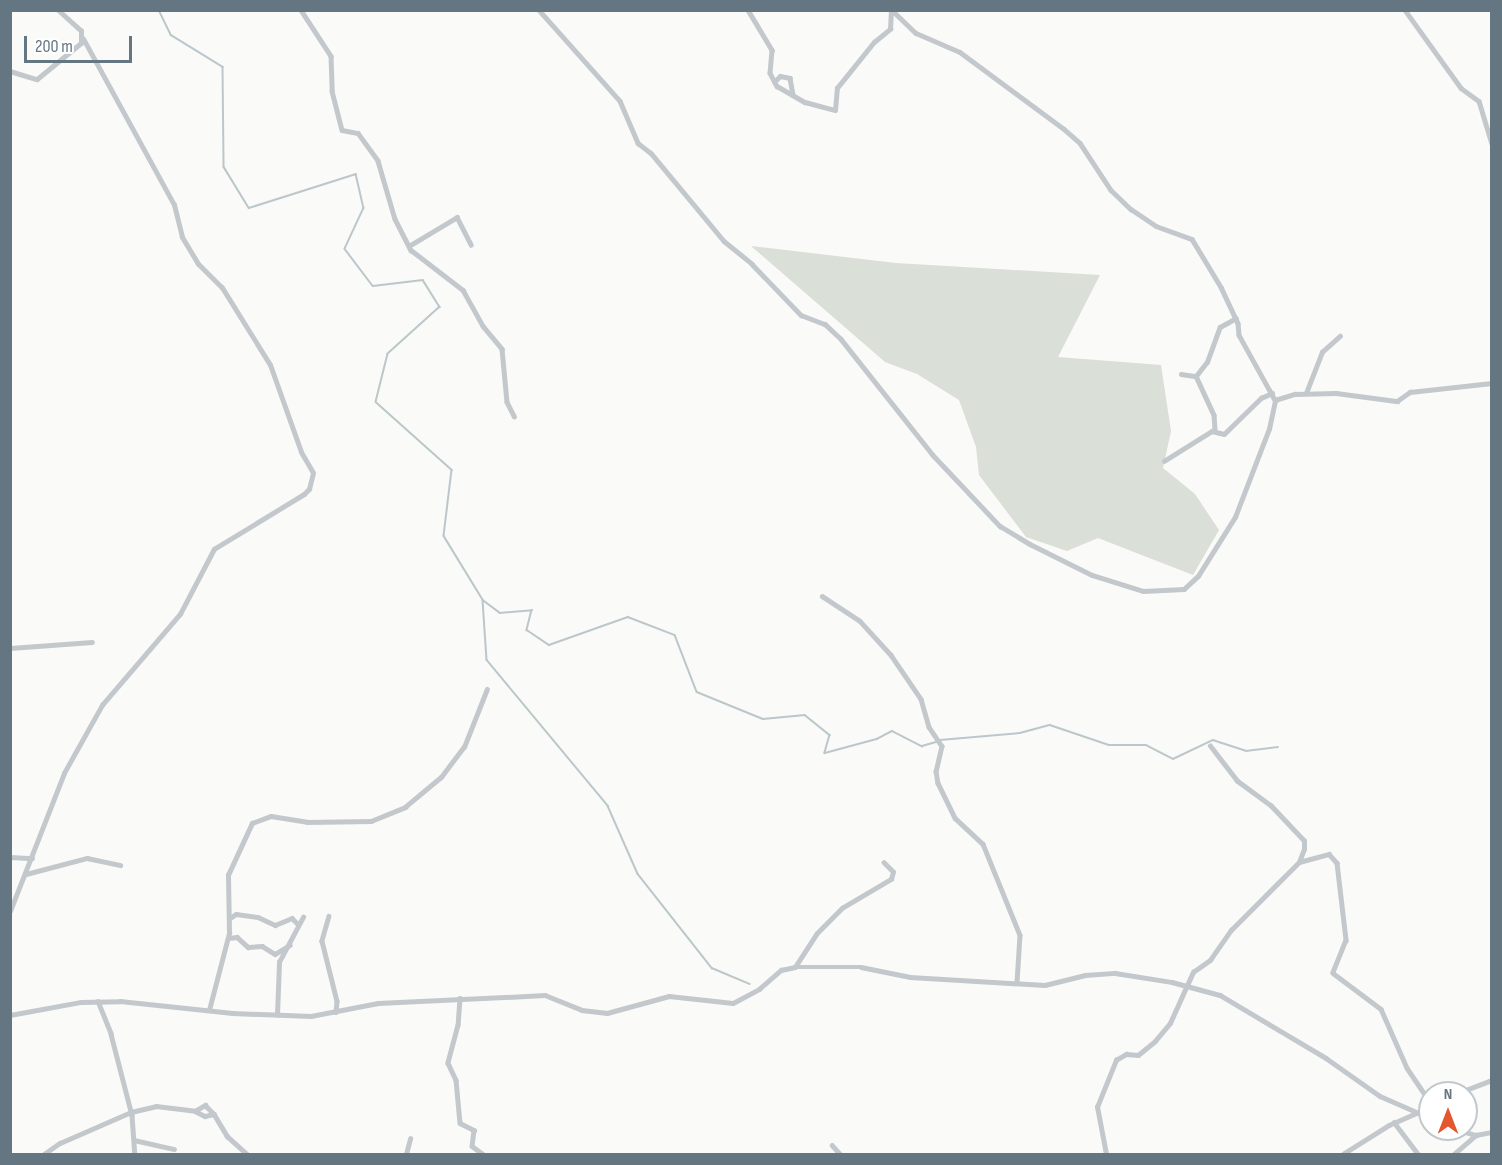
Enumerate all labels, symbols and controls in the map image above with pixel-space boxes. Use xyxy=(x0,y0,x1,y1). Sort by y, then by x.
scale bar xyxy=(27,24,135,62)
text: 200 m xyxy=(35,36,73,57)
north arrow xyxy=(1418,1081,1478,1141)
text: N xyxy=(1444,1085,1452,1104)

